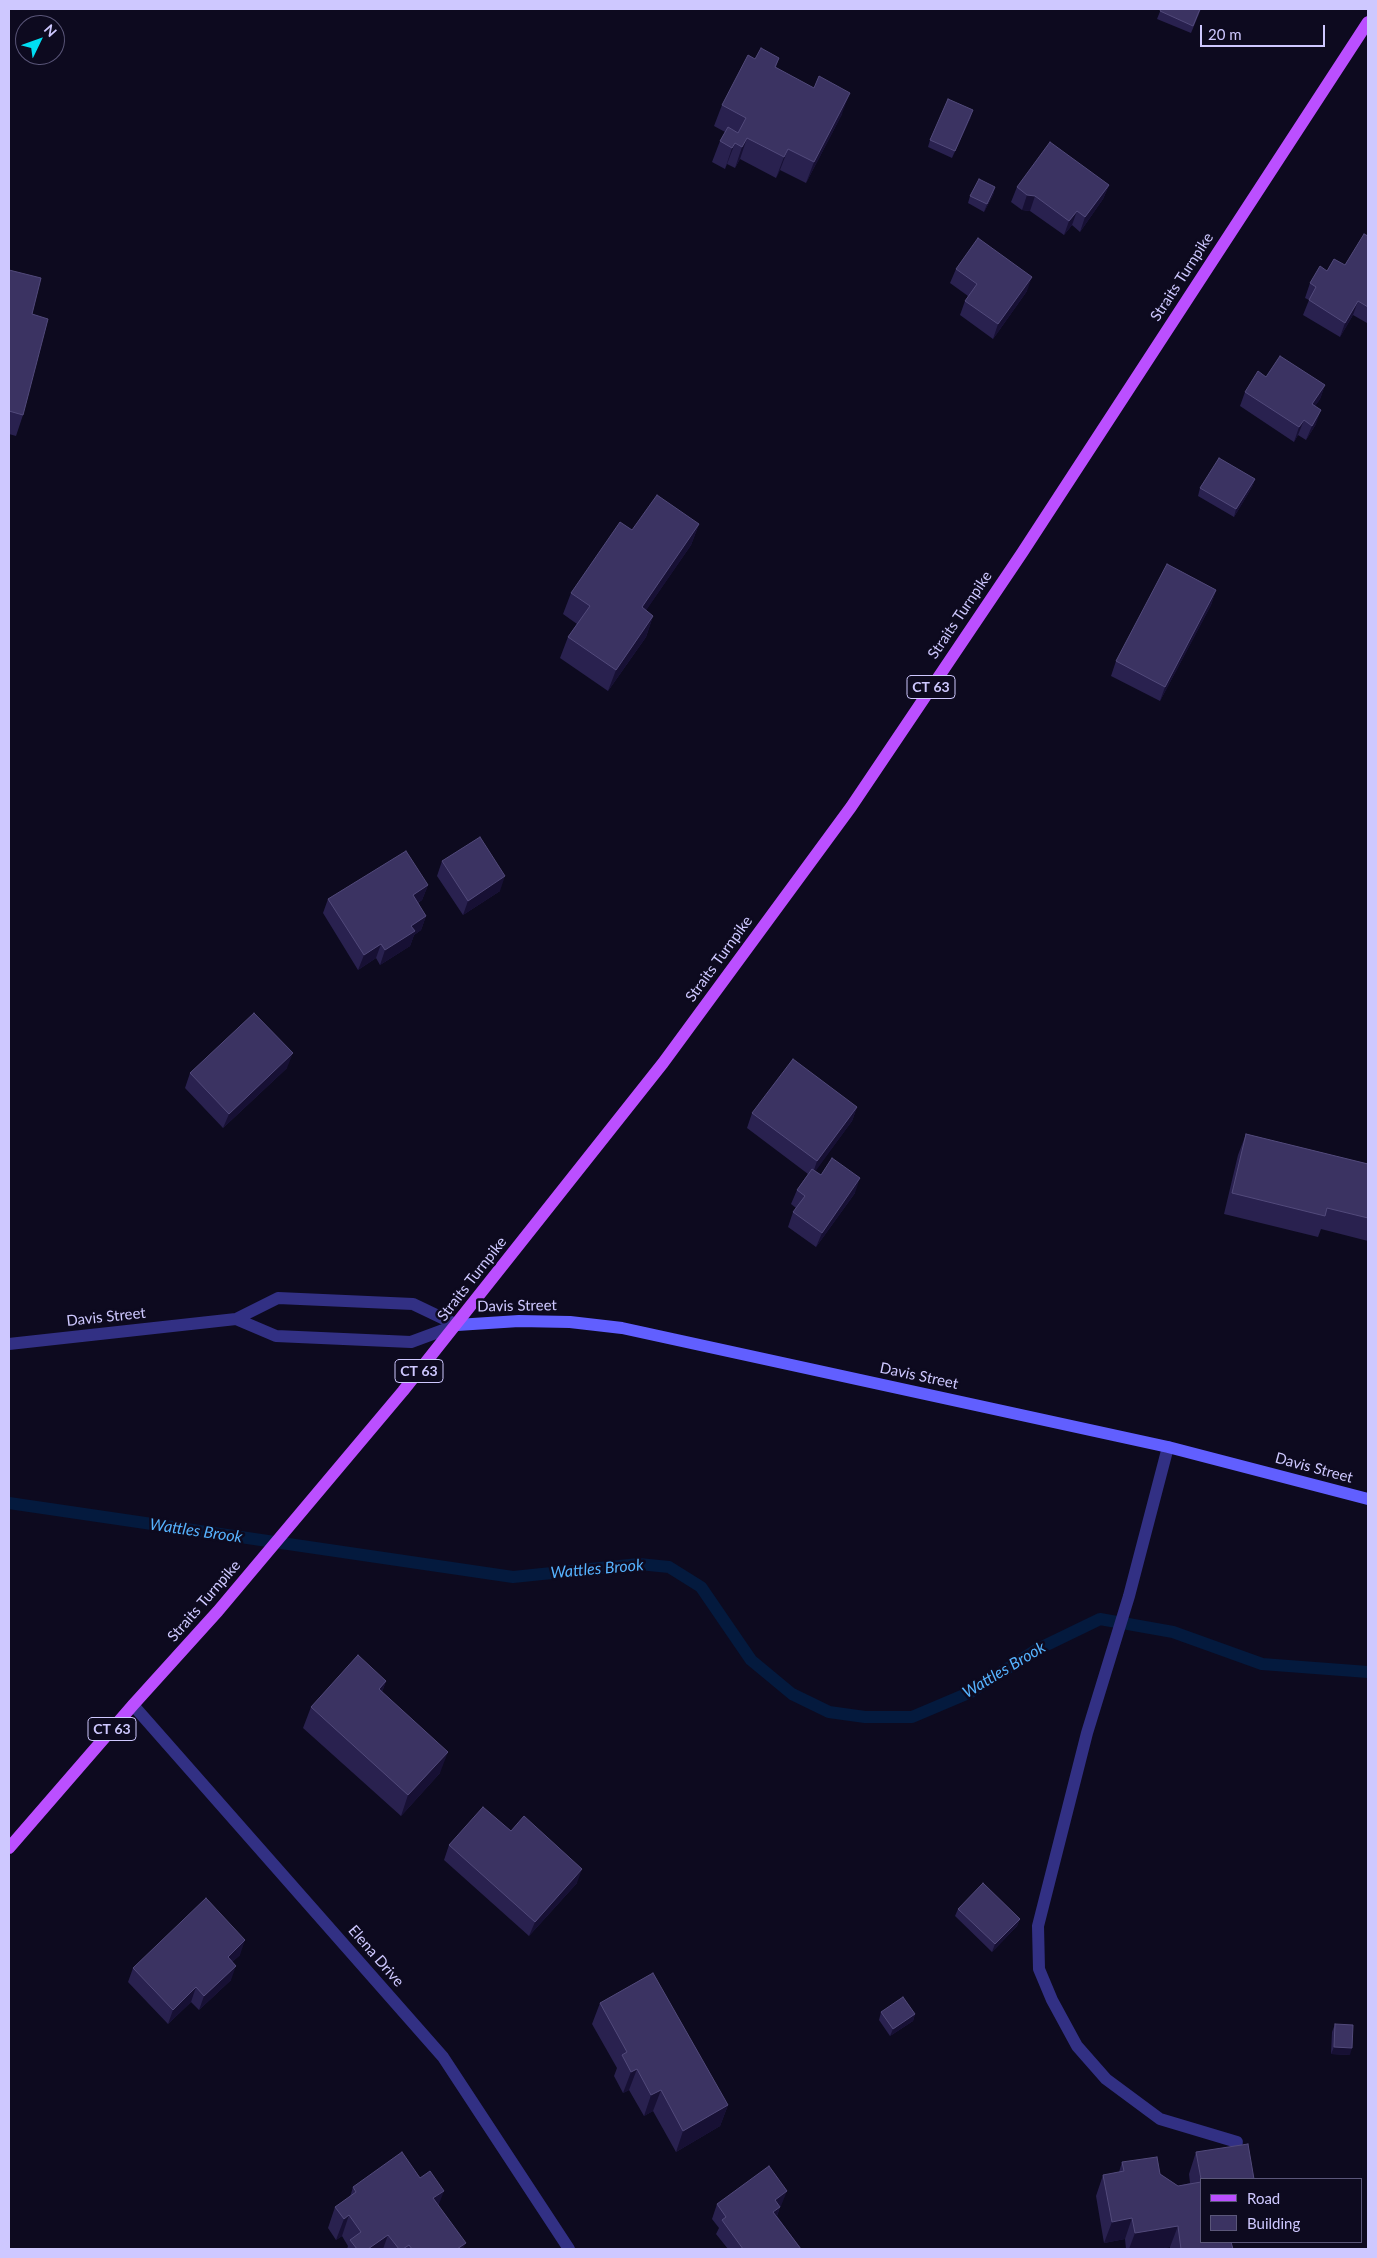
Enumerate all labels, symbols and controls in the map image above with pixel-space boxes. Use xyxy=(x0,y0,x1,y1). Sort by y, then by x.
north arrow xyxy=(15,15,65,65)
scale bar xyxy=(1202,15,1327,47)
text: N xyxy=(41,21,61,40)
text: 20 m xyxy=(1208,25,1242,43)
street label: Straits Turnpike xyxy=(1147,229,1217,325)
street label: Straits Turnpike xyxy=(924,568,996,662)
road number: CT 63 xyxy=(907,676,955,699)
street label: Straits Turnpike xyxy=(682,912,756,1006)
street label: Straits Turnpike xyxy=(434,1233,510,1325)
street label: Davis Street xyxy=(477,1296,557,1316)
street label: Davis Street xyxy=(65,1304,147,1330)
street label: Davis Street xyxy=(878,1359,960,1393)
road number: CT 63 xyxy=(395,1360,443,1382)
street label: Davis Street xyxy=(1273,1449,1355,1487)
water label: Wattles Brook xyxy=(148,1515,244,1547)
water label: Wattles Brook xyxy=(550,1555,644,1583)
street label: Straits Turnpike xyxy=(164,1557,244,1645)
water label: Wattles Brook xyxy=(959,1638,1049,1702)
road number: CT 63 xyxy=(88,1718,136,1740)
street label: Elena Drive xyxy=(344,1922,408,1990)
legend xyxy=(1200,2178,1362,2243)
text: Road xyxy=(1247,2189,1280,2207)
text: Building xyxy=(1247,2214,1300,2232)

